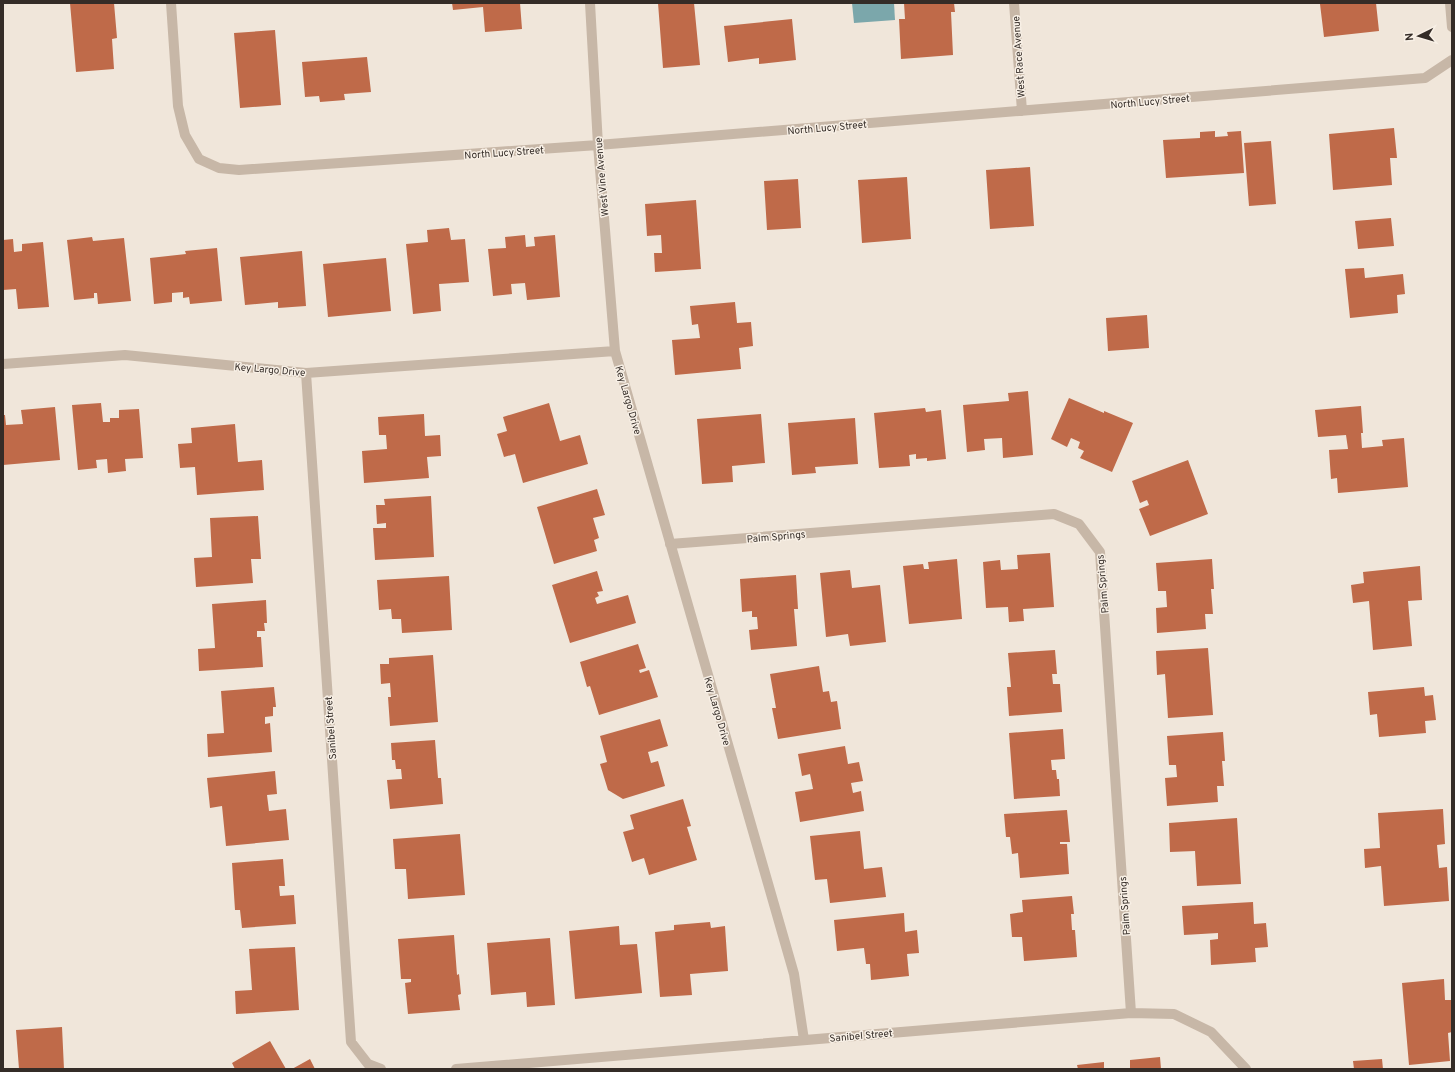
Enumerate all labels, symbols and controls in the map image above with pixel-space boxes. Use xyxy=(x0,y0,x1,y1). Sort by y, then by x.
street label: West Race Avenue xyxy=(1010,16,1029,98)
north arrow xyxy=(1399,16,1439,56)
text: N xyxy=(1403,32,1417,41)
street label: North Lucy Street xyxy=(1110,93,1191,112)
street label: North Lucy Street xyxy=(787,119,868,138)
street label: West Vine Avenue xyxy=(593,137,612,217)
street label: North Lucy Street xyxy=(464,144,545,163)
street label: Key Largo Drive xyxy=(234,361,306,380)
street label: Key Largo Drive xyxy=(612,364,644,436)
street label: Palm Springs xyxy=(746,528,806,547)
street label: Palm Springs xyxy=(1094,554,1113,614)
street label: Key Largo Drive xyxy=(701,675,733,747)
street label: Sanibel Street xyxy=(323,696,340,760)
street label: Palm Springs xyxy=(1117,876,1134,936)
street label: Sanibel Street xyxy=(829,1027,893,1046)

